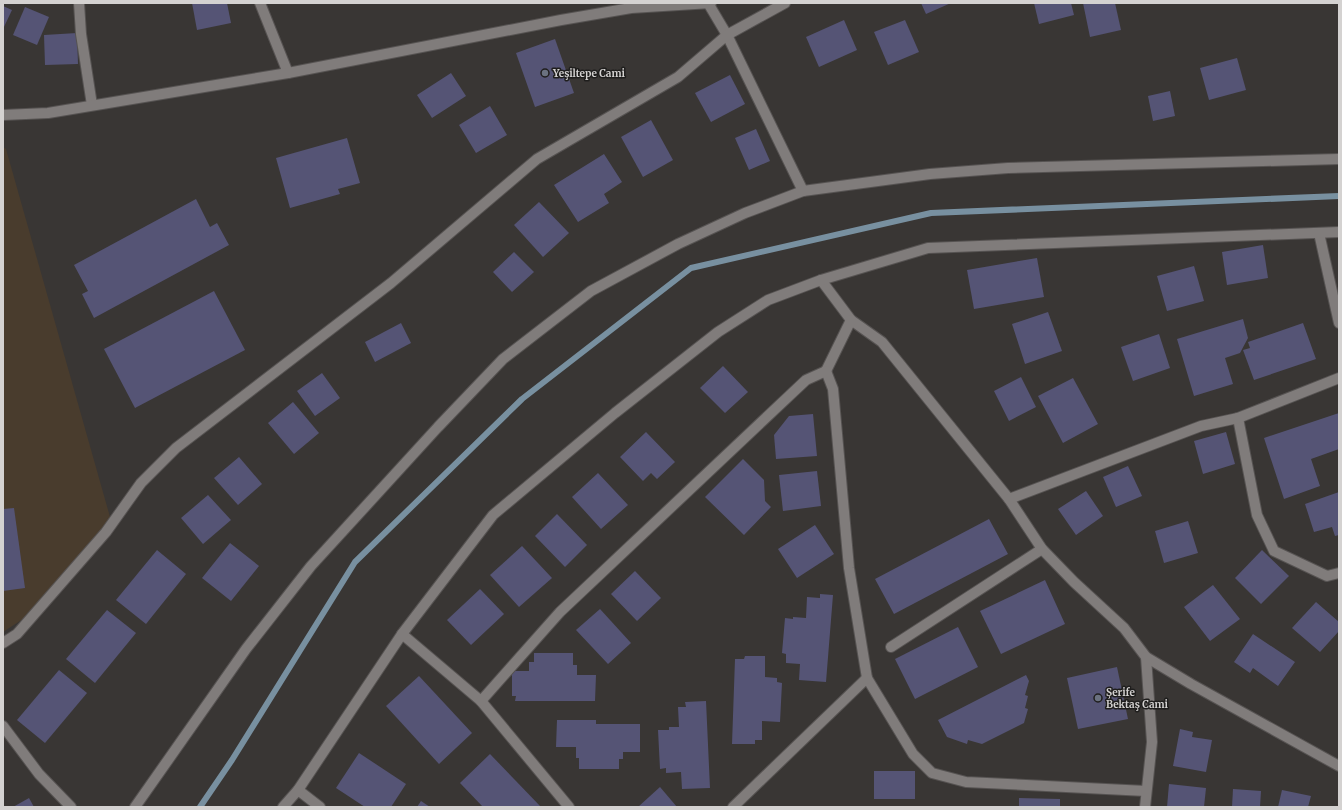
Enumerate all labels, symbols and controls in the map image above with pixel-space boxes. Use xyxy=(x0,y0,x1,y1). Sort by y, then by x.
place label: Yeşiltepe Cami xyxy=(552,67,625,80)
marker: Yeşiltepe Cami xyxy=(540,68,550,78)
place label: Şerife Bektaş Cami xyxy=(1106,686,1168,711)
marker: Şerife Bektaş Cami xyxy=(1093,693,1103,703)

